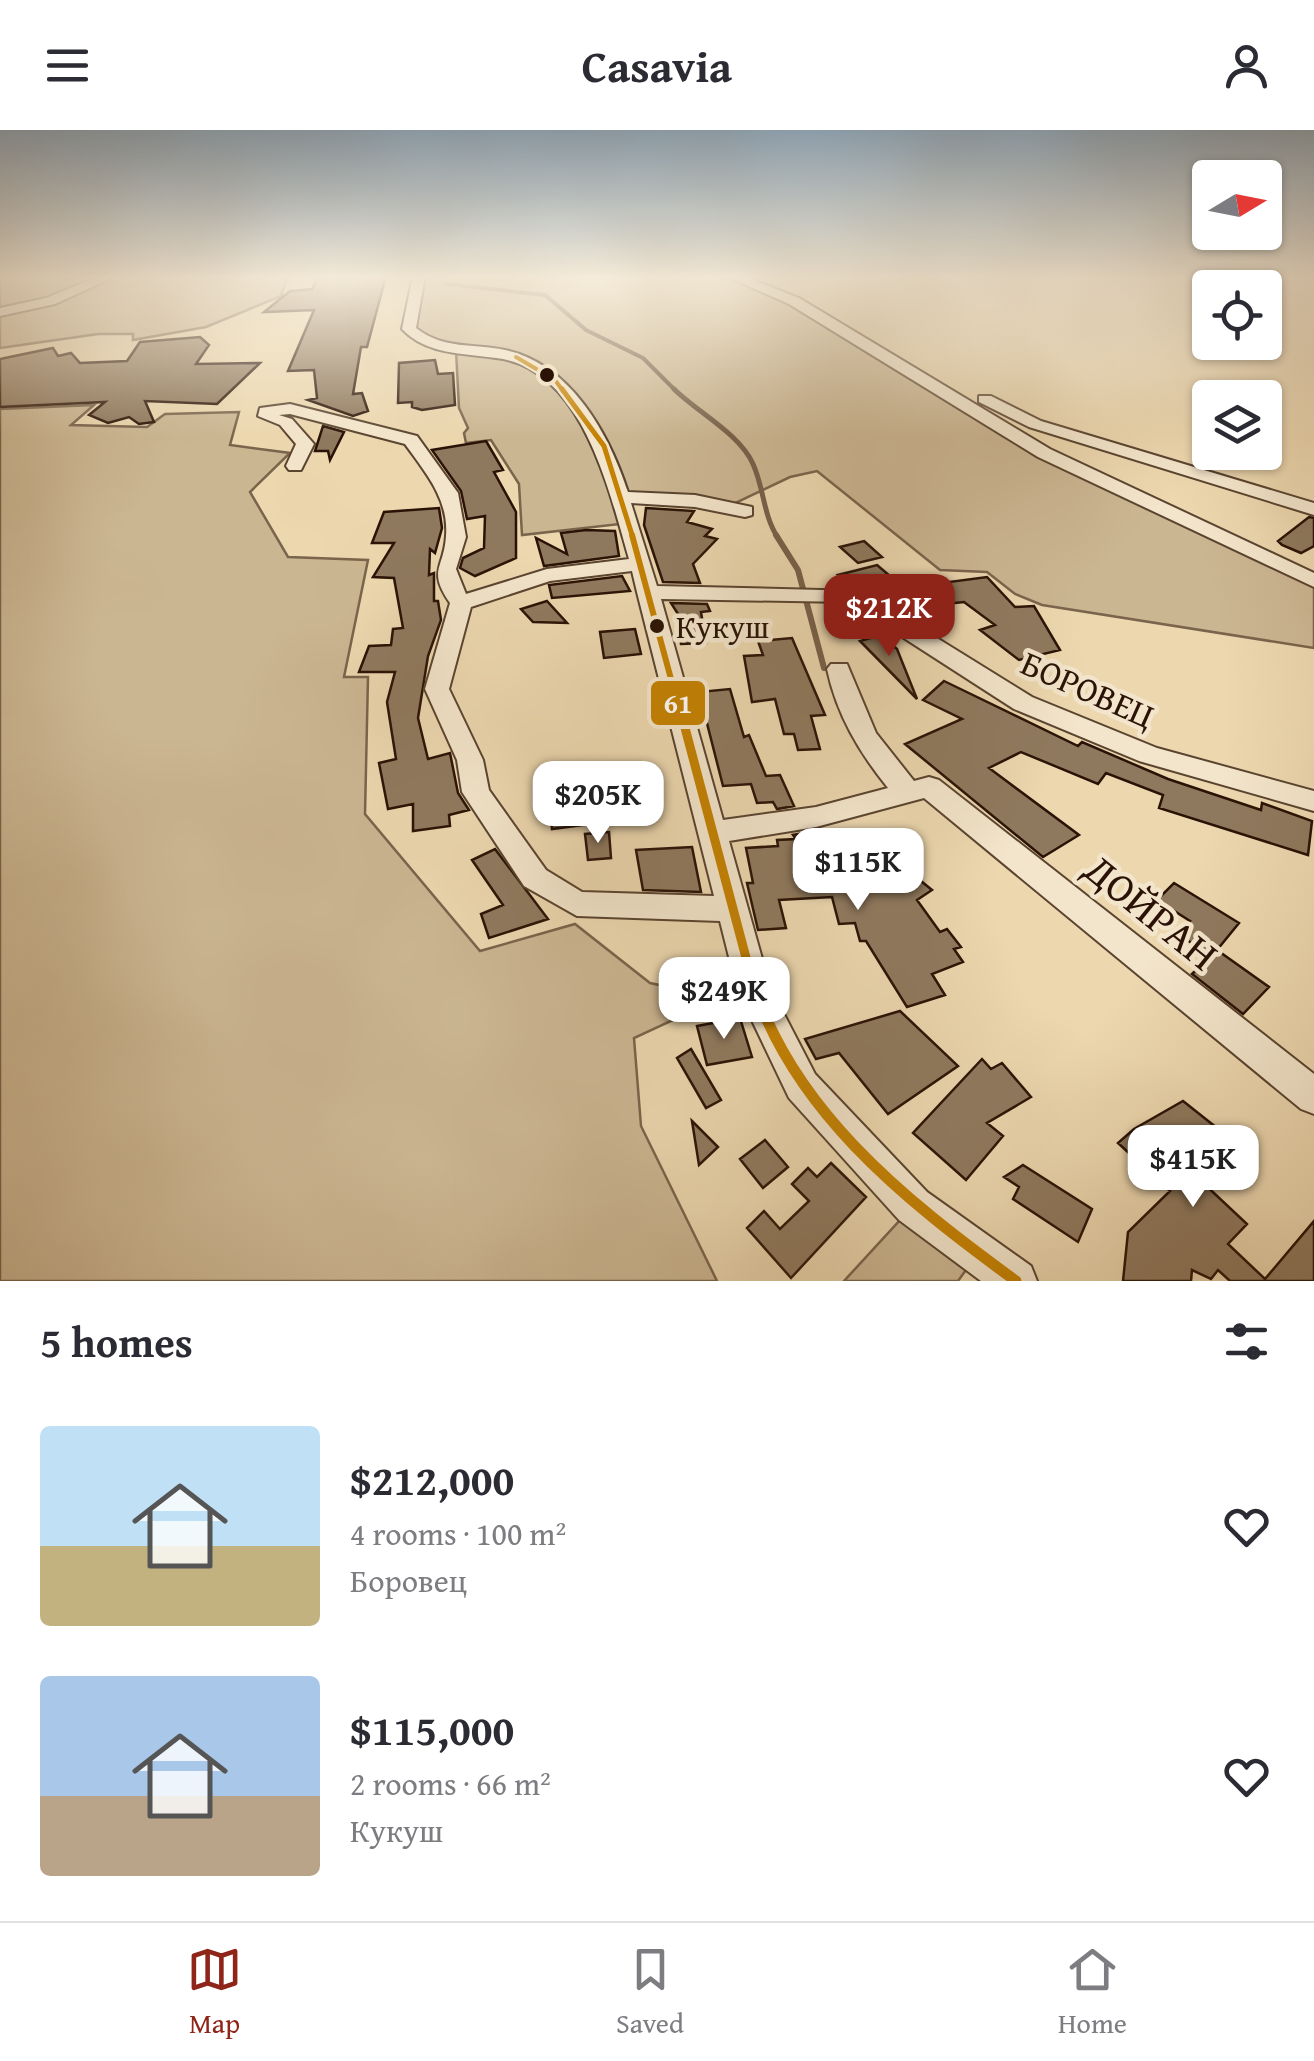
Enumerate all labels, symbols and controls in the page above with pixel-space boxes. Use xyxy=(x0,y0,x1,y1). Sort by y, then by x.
text: Casavia xyxy=(582,33,732,98)
icon: menu xyxy=(40,38,95,93)
icon: person xyxy=(1219,38,1274,93)
north arrow xyxy=(1192,160,1282,250)
map controls xyxy=(1192,160,1282,470)
button: locate xyxy=(1192,270,1282,360)
unlabelled marker xyxy=(537,365,557,385)
button: layers xyxy=(1192,380,1282,470)
pin: $212K xyxy=(819,574,959,659)
text: $212K xyxy=(846,583,932,630)
place label: Кукуш xyxy=(676,603,769,650)
marker: Кукуш xyxy=(647,616,667,636)
street label: БОРОВЕЦ xyxy=(1013,637,1163,741)
line badge: 61 xyxy=(649,679,707,727)
text: 61 xyxy=(663,682,693,723)
pin: $205K xyxy=(528,761,668,846)
text: $205K xyxy=(555,770,641,817)
pin: $115K xyxy=(788,828,928,913)
text: $115K xyxy=(815,837,901,884)
street label: ДОЙРАН xyxy=(1071,837,1232,984)
pin: $249K xyxy=(654,957,794,1042)
text: $249K xyxy=(681,966,767,1013)
pin: $415K xyxy=(1123,1125,1263,1210)
text: $415K xyxy=(1150,1134,1236,1181)
text: 5 homes xyxy=(40,1311,193,1372)
icon: filters xyxy=(1219,1314,1274,1369)
text: $212,000 xyxy=(350,1449,514,1510)
icon: home xyxy=(120,1466,240,1586)
icon: heart xyxy=(1219,1499,1274,1554)
text: 4 rooms · 100 m² xyxy=(350,1510,566,1557)
text: Боровец xyxy=(350,1557,467,1604)
text: $115,000 xyxy=(350,1699,514,1760)
icon: home xyxy=(120,1716,240,1836)
icon: heart xyxy=(1219,1749,1274,1804)
text: 2 rooms · 66 m² xyxy=(350,1760,551,1807)
text: Кукуш xyxy=(350,1807,443,1854)
tab: Map xyxy=(187,1942,242,2043)
tab: Saved xyxy=(616,1942,684,2043)
tab: Home xyxy=(1058,1942,1127,2043)

